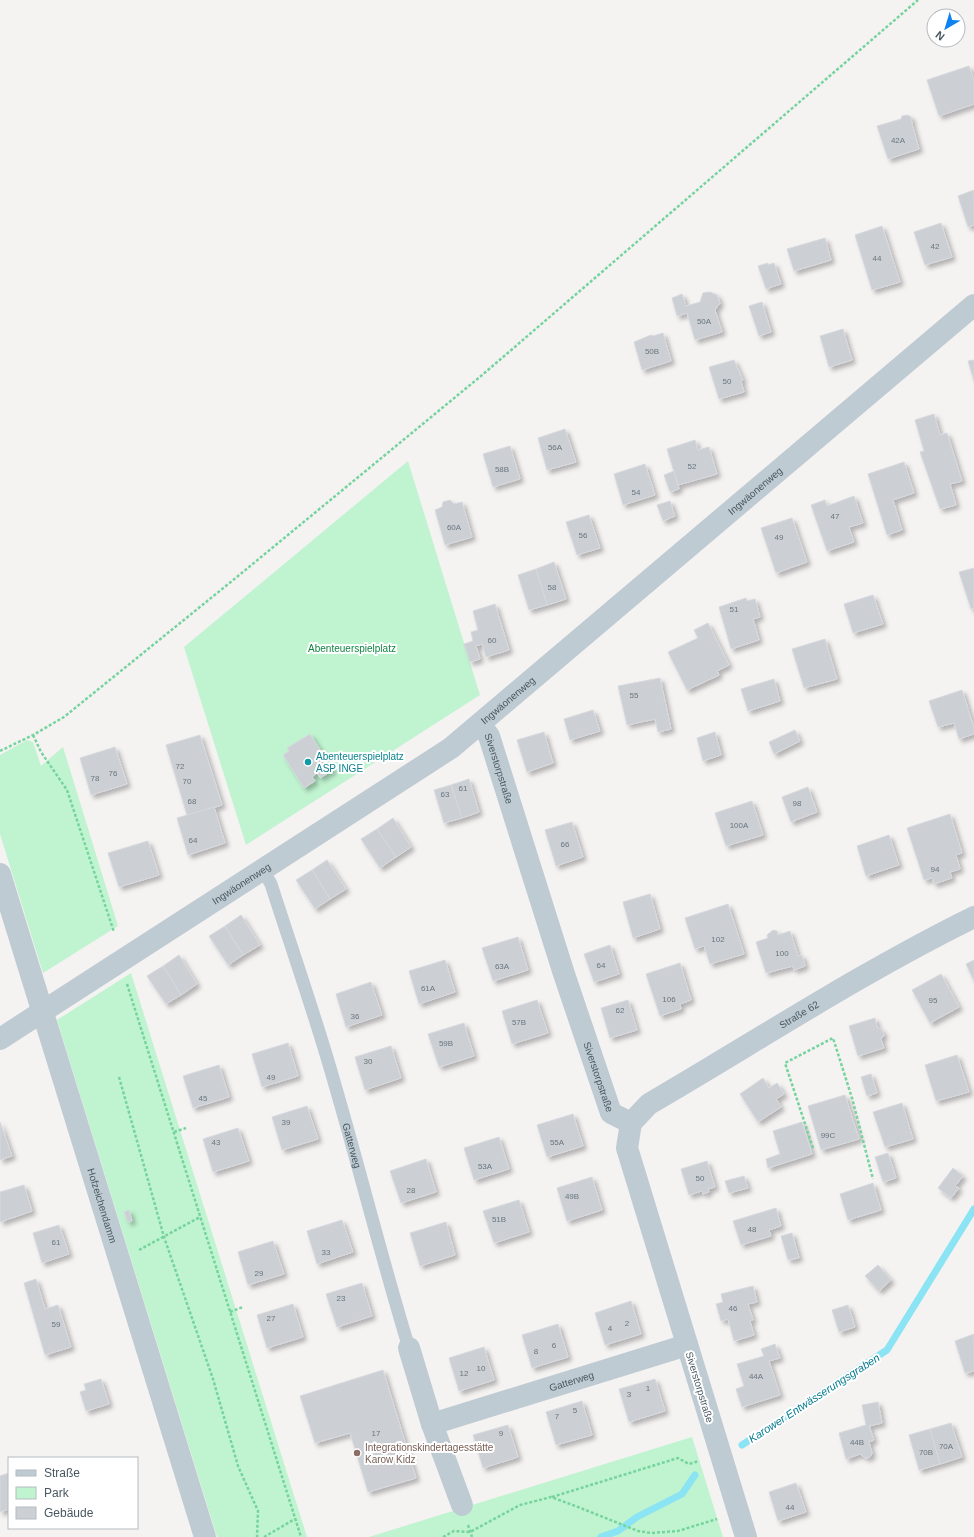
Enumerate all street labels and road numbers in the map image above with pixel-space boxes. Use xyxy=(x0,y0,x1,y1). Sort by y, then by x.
street label: Ingwäonenweg xyxy=(726,465,784,517)
street label: Ingwäonenweg xyxy=(479,674,537,726)
street label: Siverstorpstraße xyxy=(482,732,515,806)
street label: Ingwäonenweg xyxy=(210,861,273,907)
street label: Straße 62 xyxy=(777,998,821,1031)
street label: Siverstorpstraße xyxy=(581,1040,615,1114)
street label: Gatterweg xyxy=(340,1122,363,1169)
street label: Hofzeichendamm xyxy=(85,1167,119,1244)
street label: Siverstorpstraße xyxy=(684,1350,716,1424)
street label: Gatterweg xyxy=(548,1369,595,1393)

